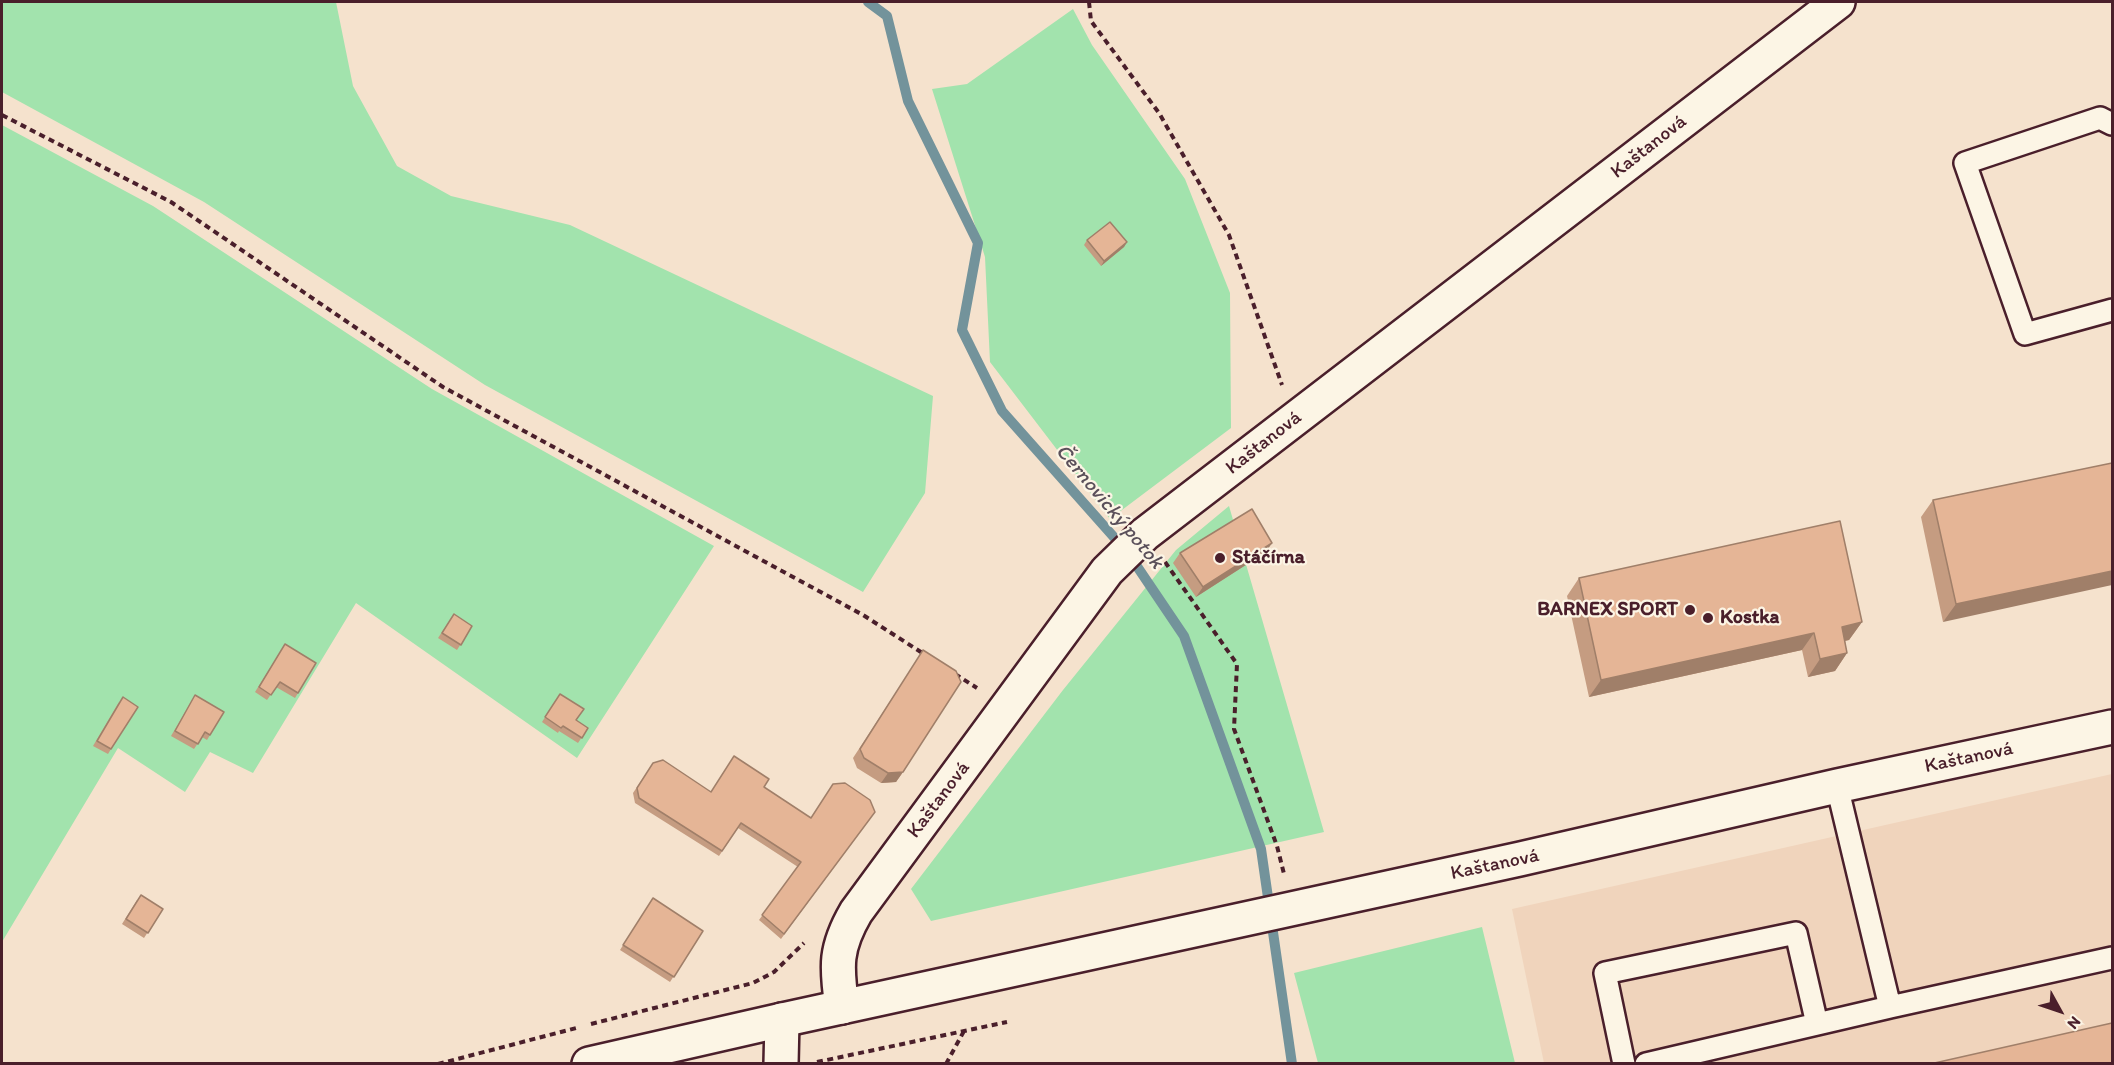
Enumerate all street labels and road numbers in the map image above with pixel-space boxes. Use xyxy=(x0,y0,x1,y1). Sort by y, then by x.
street label: Kaštanová xyxy=(1606,110,1692,184)
street label: Kaštanová xyxy=(1221,406,1307,480)
street label: Kaštanová xyxy=(1923,737,2015,779)
street label: Kaštanová xyxy=(902,757,976,843)
street label: Kaštanová xyxy=(1449,844,1541,886)

